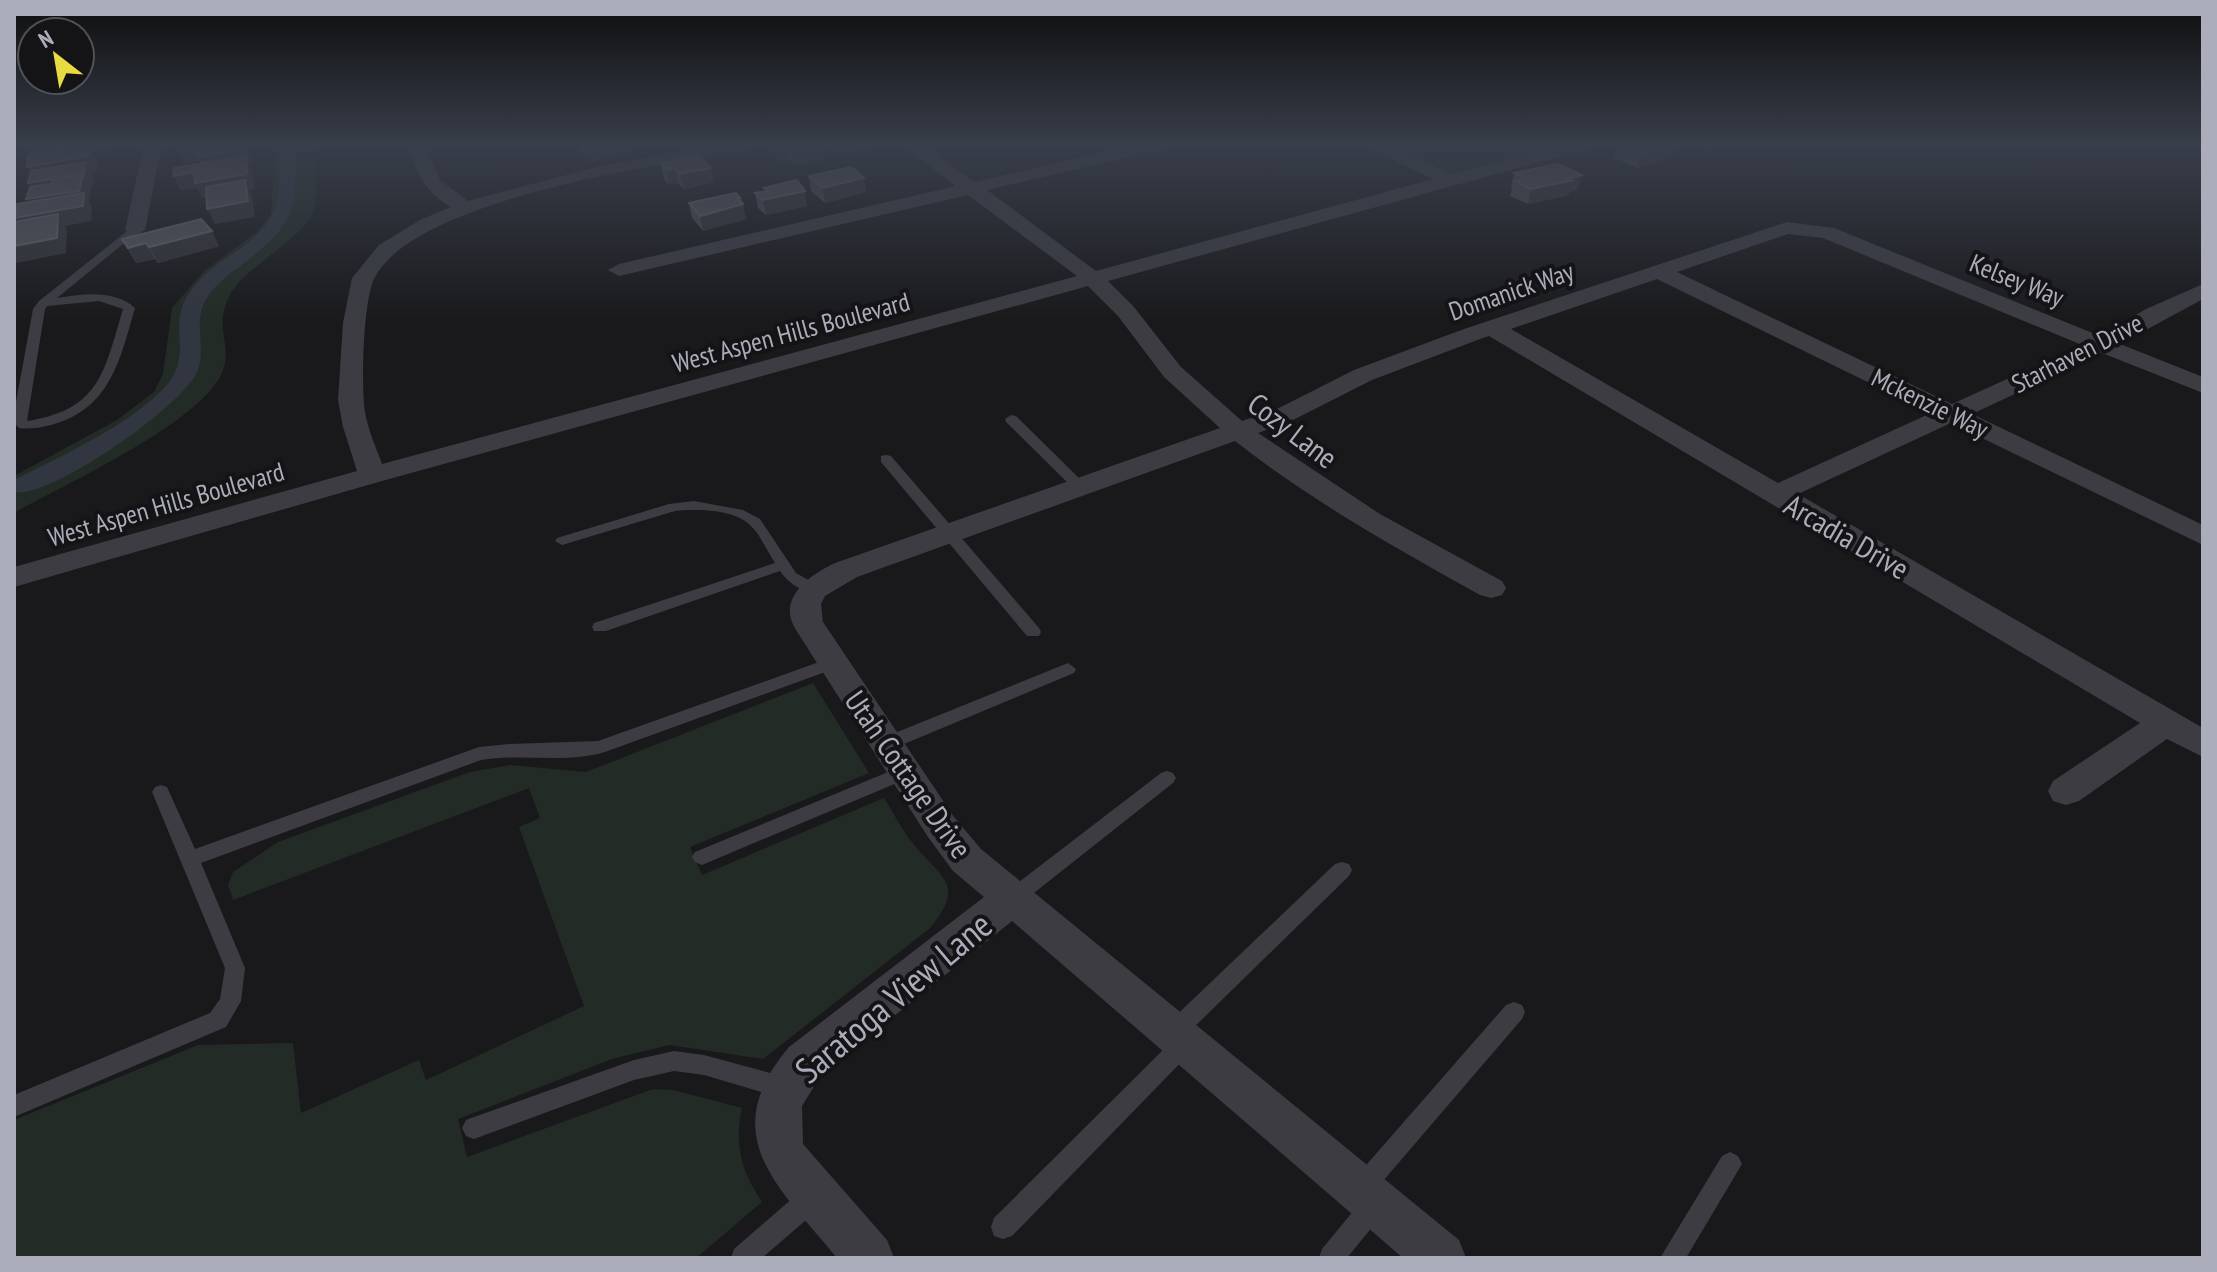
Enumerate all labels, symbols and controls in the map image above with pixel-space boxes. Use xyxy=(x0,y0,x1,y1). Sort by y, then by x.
north arrow xyxy=(16,16,96,96)
text: N xyxy=(33,24,58,54)
street label: Kelsey Way xyxy=(1965,246,2069,314)
street label: Domanick Way xyxy=(1444,254,1578,328)
street label: West Aspen Hills Boulevard xyxy=(669,284,913,380)
street label: Starhaven Drive xyxy=(2006,306,2148,400)
street label: Mckenzie Way xyxy=(1866,361,1994,445)
street label: Cozy Lane xyxy=(1240,384,1346,476)
street label: West Aspen Hills Boulevard xyxy=(44,455,288,553)
street label: Arcadia Drive xyxy=(1778,485,1916,587)
street label: Utah Cottage Drive xyxy=(837,683,981,865)
street label: Saratoga View Lane xyxy=(785,901,1001,1093)

